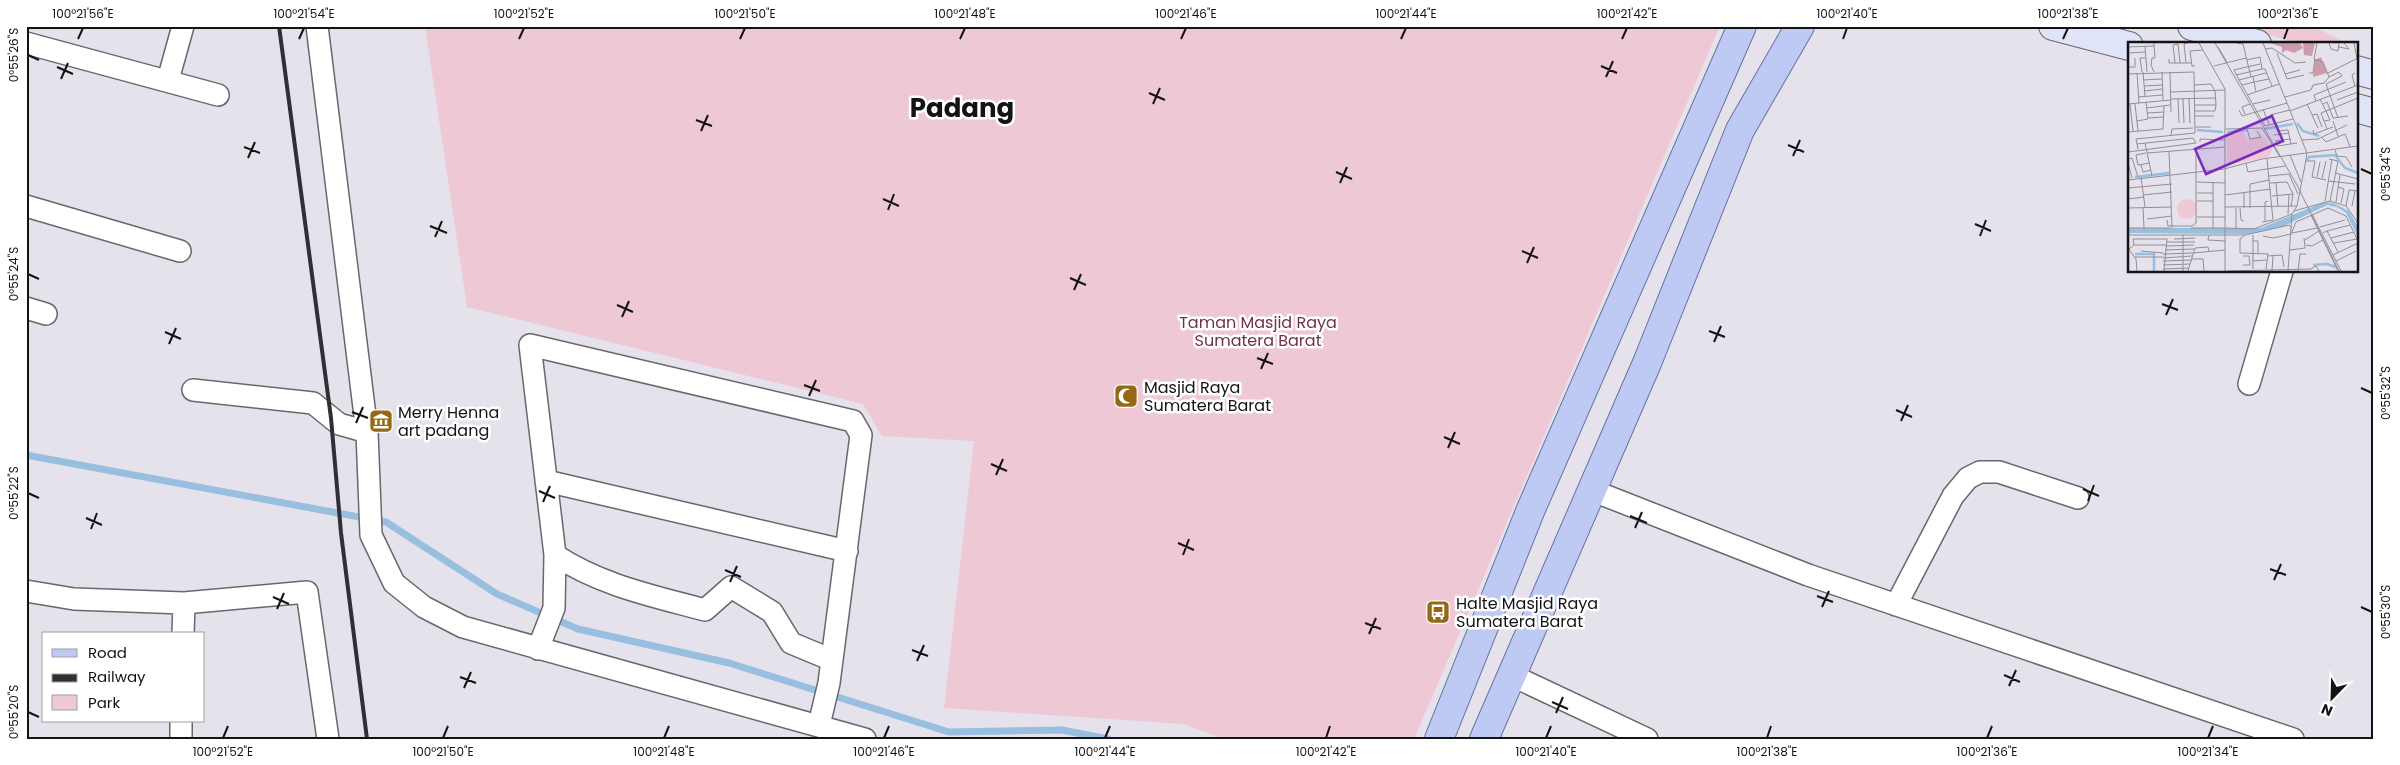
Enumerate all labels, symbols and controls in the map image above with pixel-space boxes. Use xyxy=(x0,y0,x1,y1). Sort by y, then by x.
text: 100°21'56"E xyxy=(52,5,114,22)
text: 100°21'54"E xyxy=(273,5,335,22)
text: 100°21'52"E xyxy=(494,5,554,22)
text: 100°21'50"E xyxy=(714,5,776,22)
text: 100°21'48"E xyxy=(934,5,996,22)
text: 100°21'46"E xyxy=(1155,5,1217,22)
text: 100°21'44"E xyxy=(1375,5,1437,22)
text: 100°21'42"E xyxy=(1597,5,1657,22)
text: 100°21'40"E xyxy=(1816,5,1878,22)
text: 100°21'38"E xyxy=(2038,5,2098,22)
text: 100°21'36"E xyxy=(2258,5,2318,22)
text: 0°55'26"S xyxy=(5,28,22,82)
inset map xyxy=(2128,42,2358,272)
district label: Padang xyxy=(910,90,1014,126)
text: 0°55'34"S xyxy=(2377,147,2394,201)
text: 0°55'24"S xyxy=(5,247,22,301)
park label: Taman Masjid Raya Sumatera Barat xyxy=(1179,311,1337,352)
text: 0°55'32"S xyxy=(2377,366,2394,420)
place label: Masjid Raya Sumatera Barat xyxy=(1144,376,1271,417)
mosque icon: Masjid Raya Sumatera Barat xyxy=(1113,383,1139,409)
place label: Merry Henna art padang xyxy=(398,401,499,442)
museum icon: Merry Henna art padang xyxy=(368,408,394,434)
text: 0°55'22"S xyxy=(5,466,22,520)
text: 0°55'30"S xyxy=(2377,585,2394,639)
place label: Halte Masjid Raya Sumatera Barat xyxy=(1456,592,1598,633)
bus stop icon: Halte Masjid Raya Sumatera Barat xyxy=(1425,599,1451,625)
legend xyxy=(42,632,205,722)
text: Road xyxy=(88,642,127,663)
text: Railway xyxy=(88,666,146,687)
north arrow xyxy=(2308,672,2358,722)
text: 0°55'20"S xyxy=(5,685,22,739)
text: Park xyxy=(88,692,120,713)
text: N xyxy=(2318,699,2336,721)
text: 100°21'52"E xyxy=(193,743,253,760)
text: 100°21'50"E xyxy=(412,743,474,760)
text: 100°21'48"E xyxy=(633,743,695,760)
text: 100°21'46"E xyxy=(853,743,915,760)
text: 100°21'44"E xyxy=(1074,743,1136,760)
text: 100°21'42"E xyxy=(1296,743,1356,760)
text: 100°21'40"E xyxy=(1515,743,1577,760)
text: 100°21'38"E xyxy=(1737,743,1797,760)
text: 100°21'36"E xyxy=(1957,743,2017,760)
text: 100°21'34"E xyxy=(2178,743,2238,760)

